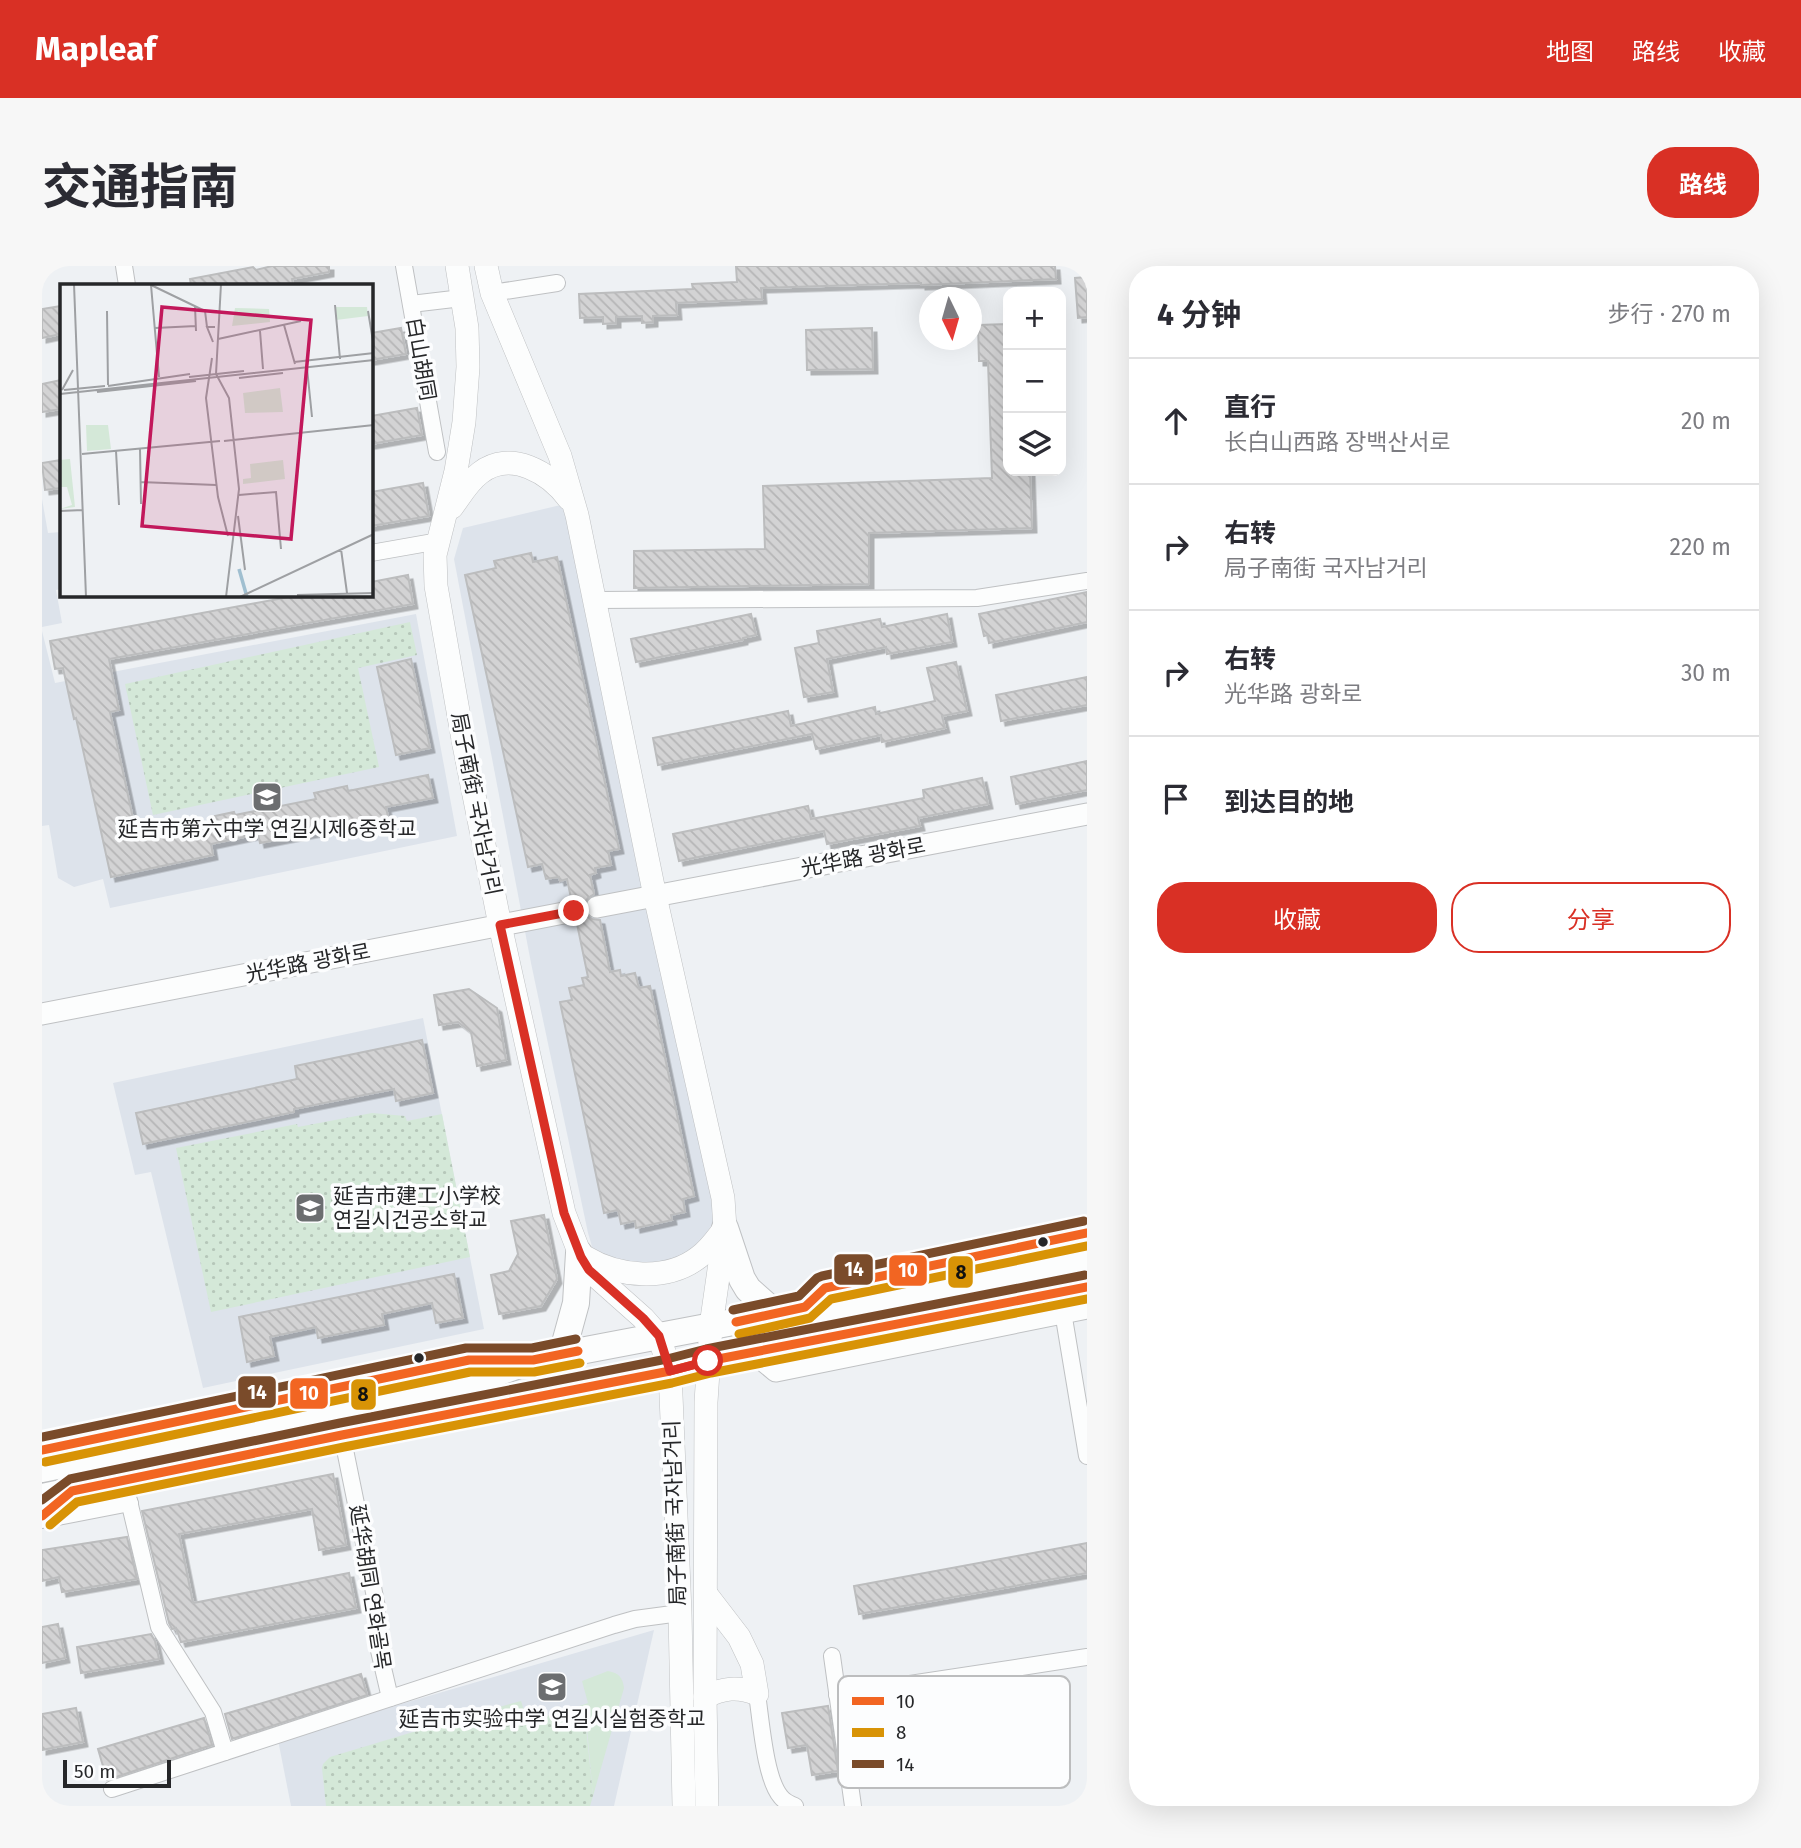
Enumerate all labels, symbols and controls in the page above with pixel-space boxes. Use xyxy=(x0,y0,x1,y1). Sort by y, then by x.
text: Mapleaf xyxy=(35,29,156,69)
text: 地图 xyxy=(1546,38,1594,66)
text: 路线 xyxy=(1632,38,1680,66)
text: 收藏 xyxy=(1718,38,1766,66)
button: 路线 xyxy=(1647,147,1759,218)
text: 交通指南 xyxy=(42,158,238,217)
inset map xyxy=(60,284,373,597)
north arrow xyxy=(919,287,982,350)
map controls xyxy=(1003,287,1066,476)
button: + xyxy=(1003,287,1066,350)
text: 4 分钟 xyxy=(1157,297,1241,333)
text: 步行 · 270 m xyxy=(1608,300,1731,328)
street label: 白山胡同 xyxy=(401,315,441,403)
button: − xyxy=(1003,350,1066,413)
text: 直行 xyxy=(1224,392,1276,423)
icon: ahead xyxy=(1157,402,1195,440)
text: 20 m xyxy=(1681,407,1731,435)
button: layers xyxy=(1003,413,1066,476)
text: 长白山西路 장백산서로 xyxy=(1224,428,1451,456)
text: 右转 xyxy=(1224,518,1276,549)
icon: right xyxy=(1157,528,1195,566)
text: 220 m xyxy=(1670,533,1731,561)
text: 局子南街 국자남거리 xyxy=(1224,554,1428,582)
text: 右转 xyxy=(1224,644,1276,675)
icon: right xyxy=(1157,654,1195,692)
text: 30 m xyxy=(1681,659,1731,687)
text: 光华路 광화로 xyxy=(1224,680,1363,708)
street label: 局子南街 국자남거리 xyxy=(445,710,507,898)
school or university icon: 延吉市第六中学 연길시제6중학교 xyxy=(250,780,284,814)
icon: arrive xyxy=(1157,780,1195,818)
text: 到达目的地 xyxy=(1224,787,1354,818)
place label: 延吉市第六中学 연길시제6중학교 xyxy=(118,816,417,842)
street label: 光华路 광화로 xyxy=(798,832,928,882)
button: 收藏 xyxy=(1157,882,1437,953)
button: 分享 xyxy=(1451,882,1731,953)
route end xyxy=(558,895,589,926)
street label: 光华路 광화로 xyxy=(243,938,373,988)
place label: 延吉市建工小学校 연길시건공소학교 xyxy=(333,1183,501,1233)
school or university icon: 延吉市建工小学校 연길시건공소학교 xyxy=(293,1191,327,1225)
unlabelled marker xyxy=(1036,1235,1050,1249)
line badge: 14 xyxy=(833,1253,874,1286)
line badge: 10 xyxy=(888,1254,928,1287)
line badge: 8 xyxy=(947,1255,974,1289)
text: 14 xyxy=(844,1258,864,1281)
text: 10 xyxy=(898,1259,918,1282)
text: 8 xyxy=(955,1261,967,1284)
route start xyxy=(692,1345,723,1376)
unlabelled marker xyxy=(412,1351,426,1365)
line badge: 14 xyxy=(237,1375,277,1409)
line badge: 10 xyxy=(289,1377,329,1410)
line badge: 8 xyxy=(350,1378,377,1411)
text: 14 xyxy=(247,1381,267,1404)
text: 10 xyxy=(299,1382,319,1405)
text: 8 xyxy=(357,1383,369,1406)
street label: 局子南街 국자남거리 xyxy=(659,1420,691,1606)
street label: 延华胡同 연화골목 xyxy=(344,1503,396,1671)
school or university icon: 延吉市实验中学 연길시실험중학교 xyxy=(535,1670,569,1704)
legend xyxy=(838,1676,1070,1788)
text: 10 xyxy=(896,1690,915,1713)
place label: 延吉市实验中学 연길시실험중학교 xyxy=(398,1706,706,1732)
text: 8 xyxy=(896,1721,906,1744)
text: 14 xyxy=(896,1753,914,1776)
scale bar xyxy=(63,1757,172,1789)
text: 50 m xyxy=(74,1760,115,1783)

